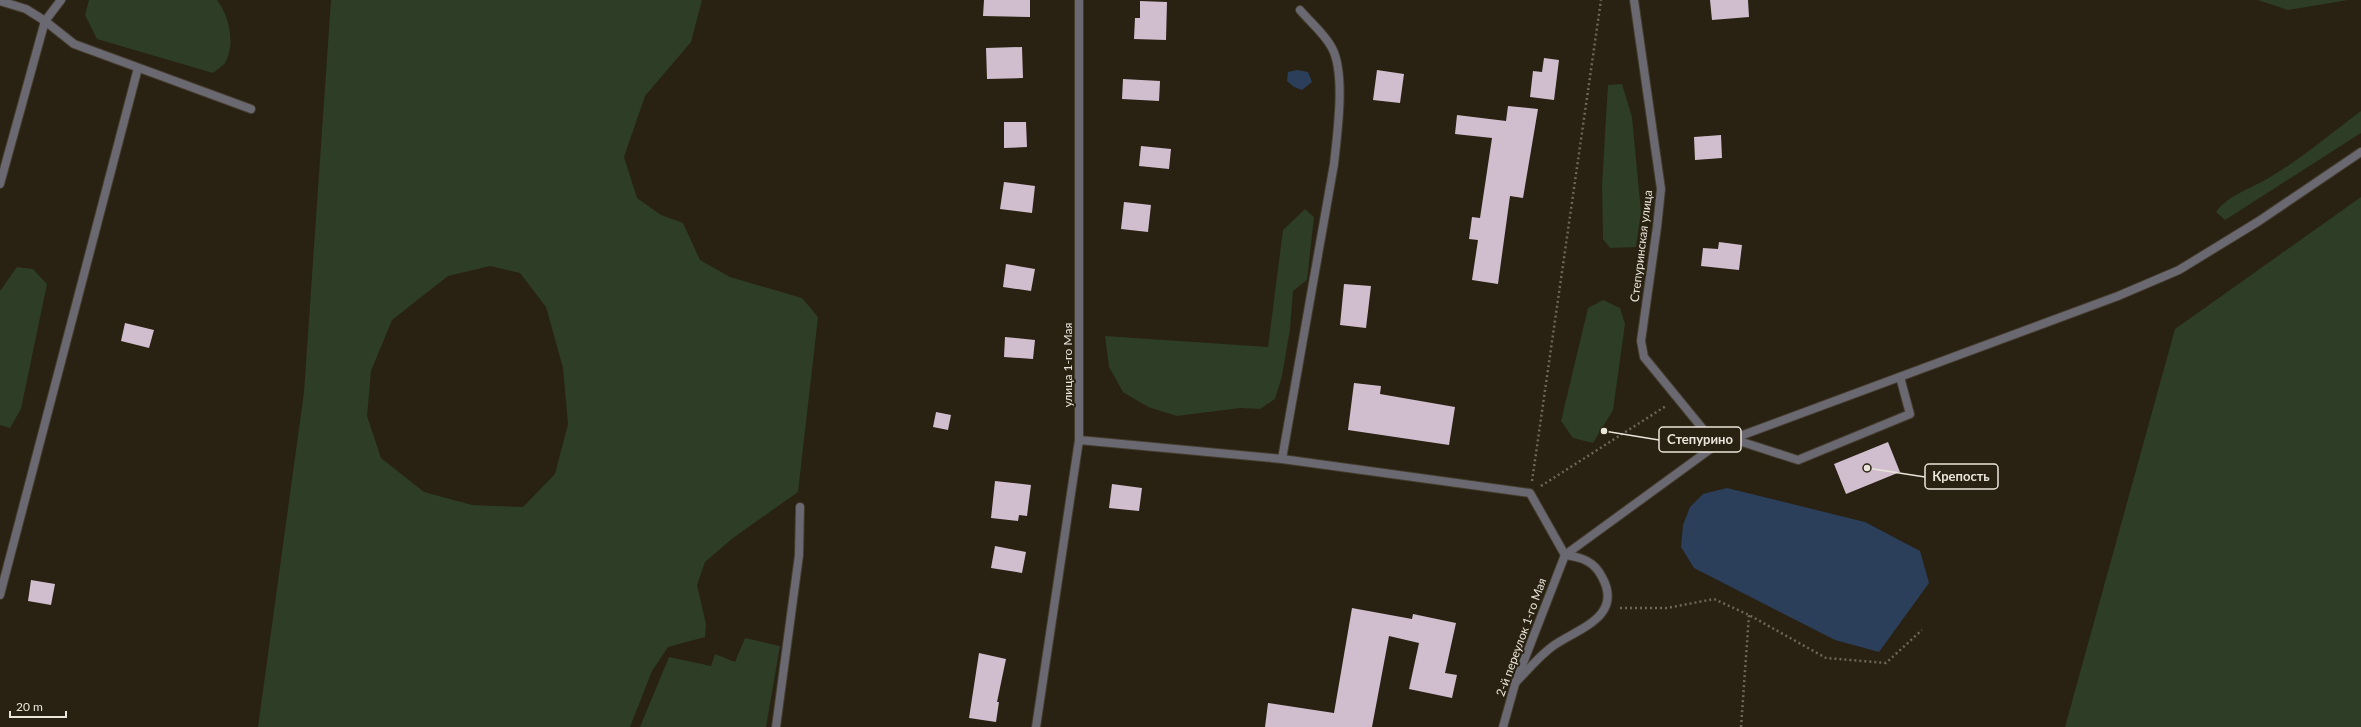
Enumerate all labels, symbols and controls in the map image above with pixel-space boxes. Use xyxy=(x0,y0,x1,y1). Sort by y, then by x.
street label: Степуринская улица xyxy=(1627,189,1655,303)
street label: улица 1-го Мая xyxy=(1060,323,1075,407)
callout: Степурино xyxy=(1659,427,1741,452)
text: Степурино xyxy=(1667,431,1733,447)
callout: Крепость xyxy=(1925,464,1998,489)
text: Крепость xyxy=(1932,468,1990,484)
street label: 2-й переулок 1-го Мая xyxy=(1493,576,1549,698)
scale bar xyxy=(10,693,66,719)
text: 20 m xyxy=(16,699,43,714)

